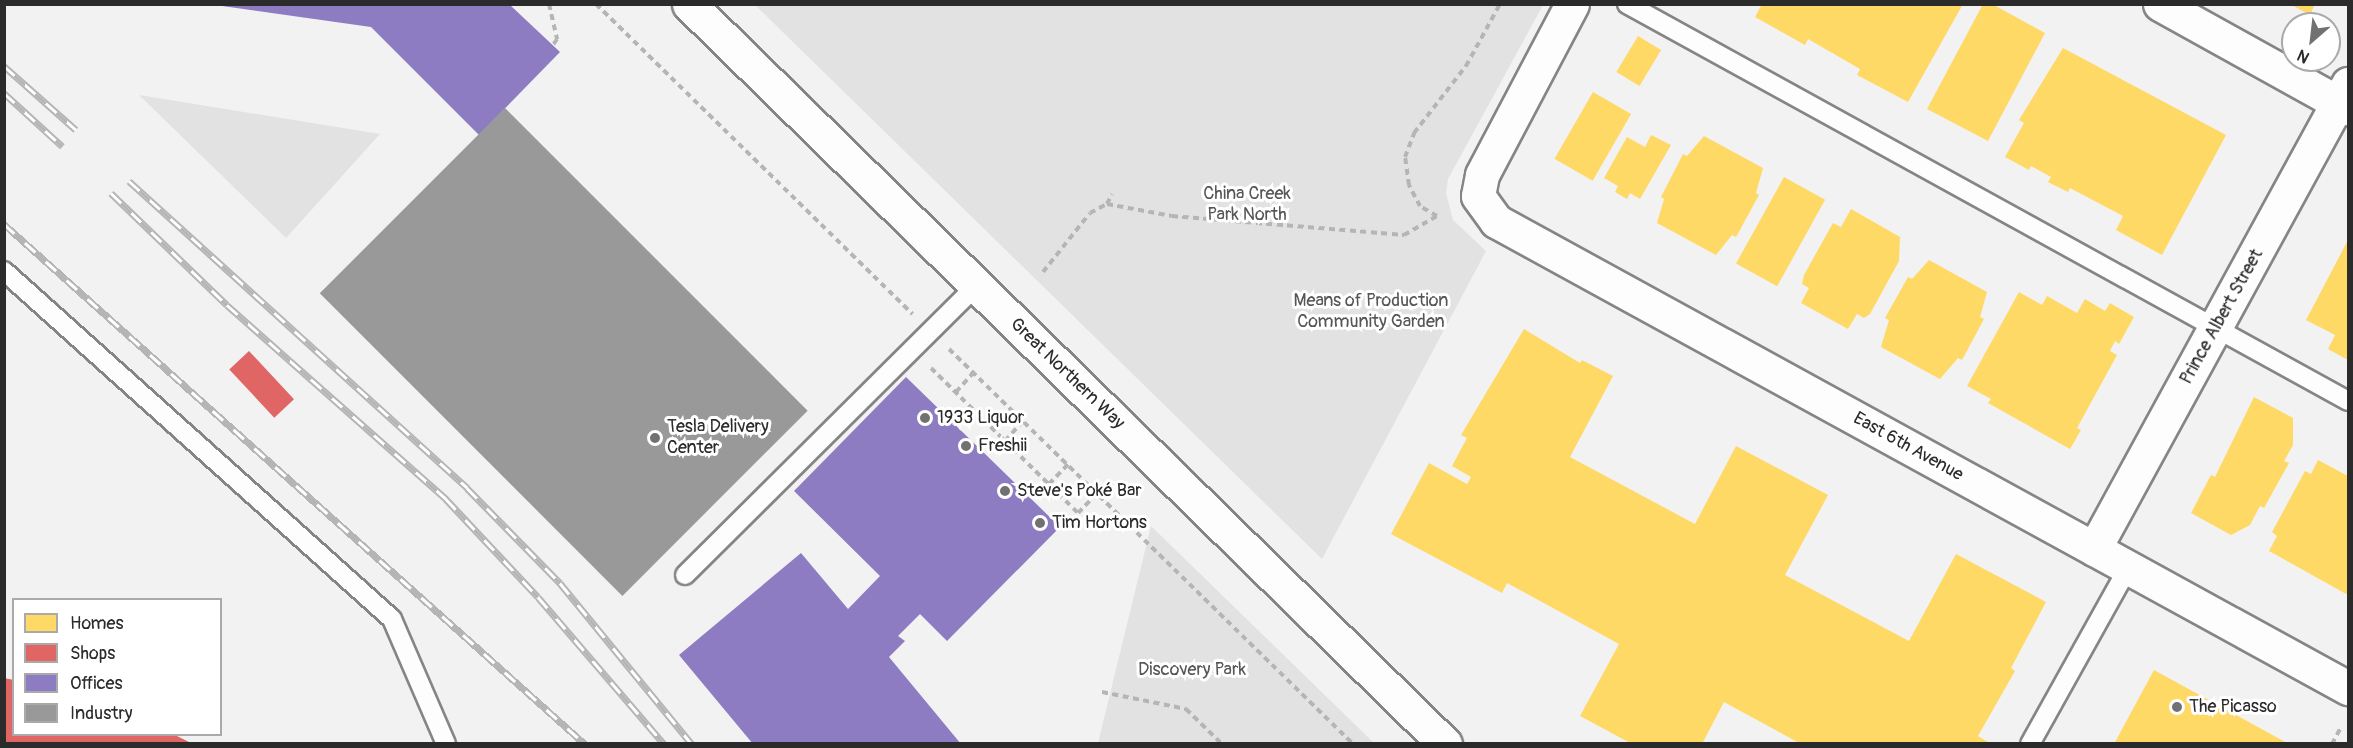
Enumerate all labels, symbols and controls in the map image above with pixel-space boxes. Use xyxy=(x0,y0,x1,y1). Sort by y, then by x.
north arrow xyxy=(2281,12,2341,72)
text: N xyxy=(2294,45,2313,68)
park label: China Creek Park North xyxy=(1203,184,1291,226)
street label: Prince Albert Street xyxy=(2176,246,2268,388)
park label: Means of Production Community Garden xyxy=(1294,291,1448,334)
street label: Great Northern Way xyxy=(1005,314,1129,434)
place label: 1933 Liquor xyxy=(937,407,1024,429)
street label: East 6th Avenue xyxy=(1849,408,1967,486)
marker: 1933 Liquor xyxy=(918,411,932,425)
place label: Tesla Delivery Center xyxy=(667,417,769,460)
marker: Tesla Delivery Center xyxy=(648,431,662,445)
place label: Freshii xyxy=(978,435,1027,457)
marker: Freshii xyxy=(959,439,973,453)
place label: Steve's Poké Bar xyxy=(1017,480,1142,502)
marker: Steve's Poké Bar xyxy=(998,484,1012,498)
place label: Tim Hortons xyxy=(1052,512,1147,534)
marker: Tim Hortons xyxy=(1033,516,1047,530)
legend xyxy=(12,598,222,736)
text: Homes xyxy=(70,612,123,635)
text: Shops xyxy=(70,642,115,665)
park label: Discovery Park xyxy=(1138,659,1246,681)
text: Offices xyxy=(70,672,122,695)
place label: The Picasso xyxy=(2189,696,2277,718)
marker: The Picasso xyxy=(2170,700,2184,714)
text: Industry xyxy=(70,702,133,725)

